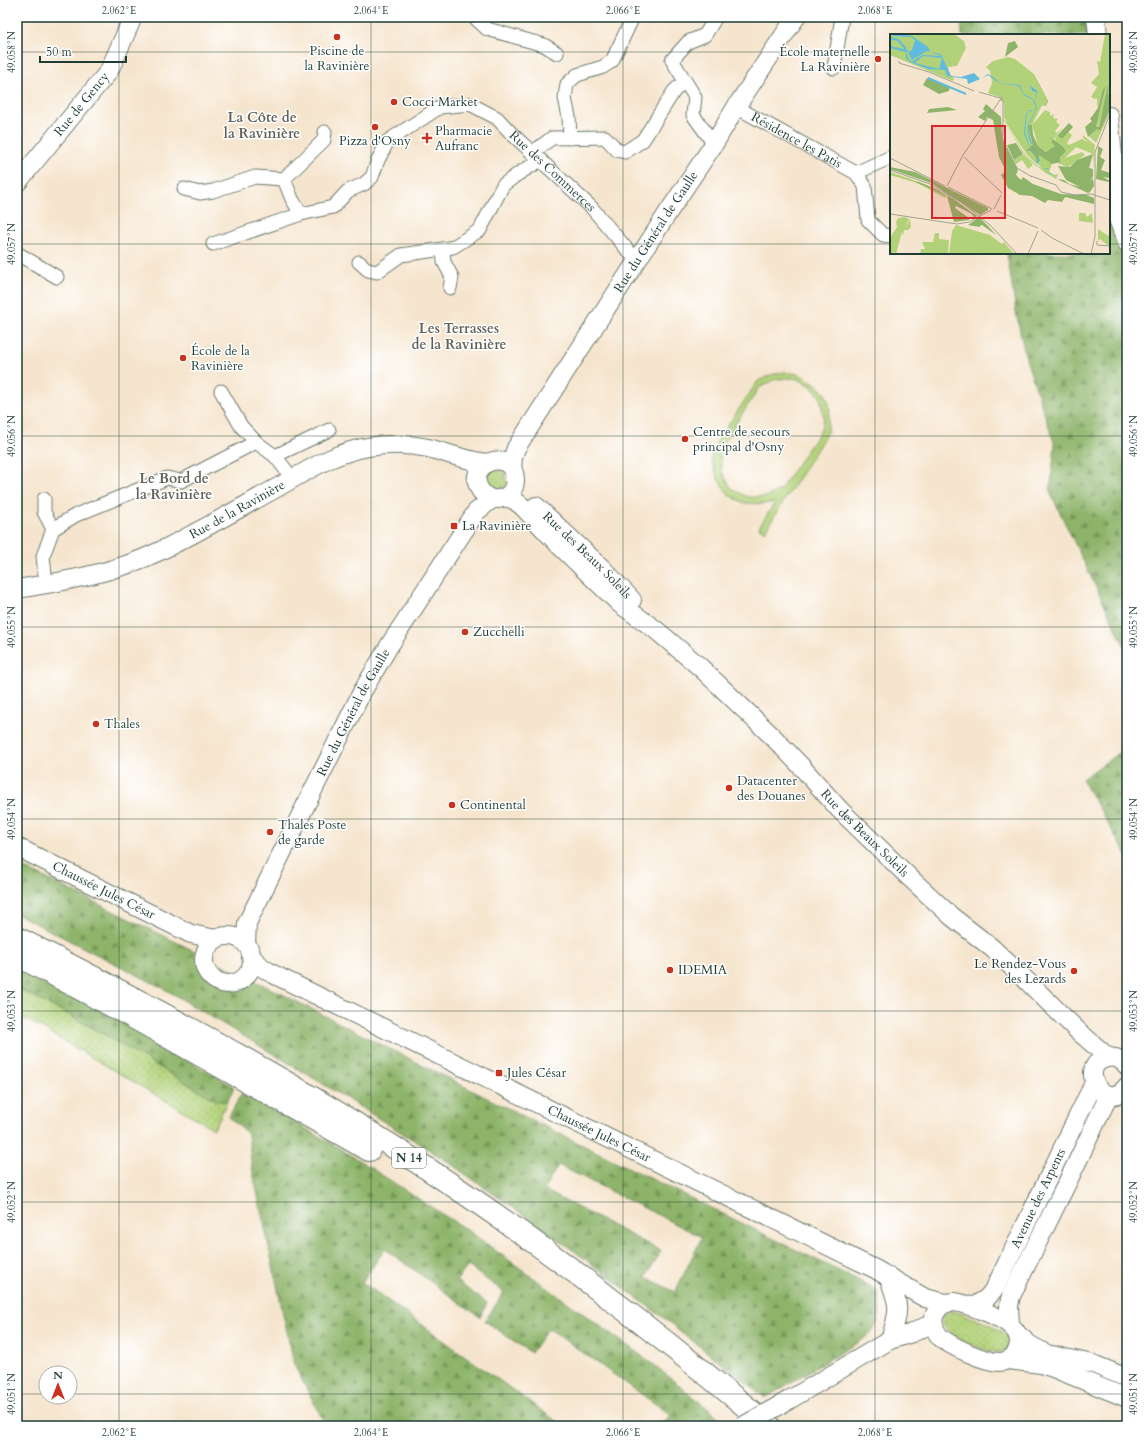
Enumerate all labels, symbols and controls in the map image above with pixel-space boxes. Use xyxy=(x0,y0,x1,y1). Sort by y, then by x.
text: 2.062°E xyxy=(102,4,136,18)
text: 2.064°E xyxy=(354,4,388,18)
text: 2.066°E xyxy=(606,4,640,18)
text: 2.068°E xyxy=(858,4,892,18)
text: 49.058°N xyxy=(5,31,19,73)
text: 49.058°N xyxy=(1127,31,1141,73)
marker: Piscine de la Ravinière xyxy=(332,32,342,42)
inset map xyxy=(890,34,1110,254)
scale bar xyxy=(40,38,126,64)
place label: Piscine de la Ravinière xyxy=(305,42,370,75)
place label: École maternelle La Ravinière xyxy=(779,43,870,76)
text: 50 m xyxy=(46,44,73,60)
marker: École maternelle La Ravinière xyxy=(873,54,883,64)
street label: Rue de Gency xyxy=(50,68,114,140)
place label: Cocci Market xyxy=(402,93,478,111)
marker: Cocci Market xyxy=(389,97,399,107)
district label: La Côte de la Ravinière xyxy=(224,108,300,143)
street label: Résidence les Patis xyxy=(748,108,845,172)
marker: Pizza d'Osny xyxy=(370,122,380,132)
place label: Pharmacie Aufranc xyxy=(435,122,492,155)
street label: Rue des Commerces xyxy=(505,127,600,216)
place label: Pizza d'Osny xyxy=(339,132,411,150)
marker: Pharmacie Aufranc xyxy=(422,133,432,143)
street label: Rue du Général de Gaulle xyxy=(610,168,702,296)
text: 49.057°N xyxy=(5,223,19,265)
text: 49.057°N xyxy=(1127,223,1141,265)
district label: Les Terrasses de la Ravinière xyxy=(411,319,507,354)
place label: École de la Ravinière xyxy=(191,342,250,375)
marker: École de la Ravinière xyxy=(178,353,188,363)
text: 49.056°N xyxy=(5,415,19,457)
text: 49.056°N xyxy=(1127,415,1141,457)
place label: Centre de secours principal d'Osny xyxy=(693,423,790,456)
marker: Centre de secours principal d'Osny xyxy=(680,434,690,444)
district label: Le Bord de la Ravinière xyxy=(136,469,212,504)
street label: Rue de la Ravinière xyxy=(186,476,288,543)
street label: Rue des Beaux Soleils xyxy=(539,508,635,603)
place label: La Ravinière xyxy=(462,517,532,535)
marker: La Ravinière xyxy=(449,521,459,531)
text: 49.055°N xyxy=(5,606,19,648)
text: 49.055°N xyxy=(1127,606,1141,648)
place label: Zucchelli xyxy=(473,623,525,641)
marker: Zucchelli xyxy=(460,627,470,637)
street label: Rue du Général de Gaulle xyxy=(313,645,395,779)
place label: Thales xyxy=(104,715,140,733)
marker: Thales xyxy=(91,719,101,729)
place label: Datacenter des Douanes xyxy=(737,772,806,805)
marker: Datacenter des Douanes xyxy=(724,783,734,793)
street label: Rue des Beaux Soleils xyxy=(817,785,913,881)
place label: Continental xyxy=(460,796,527,814)
text: 49.054°N xyxy=(5,798,19,840)
text: 49.054°N xyxy=(1127,798,1141,840)
marker: Continental xyxy=(447,800,457,810)
place label: Thales Poste de garde xyxy=(278,816,347,849)
marker: Thales Poste de garde xyxy=(265,827,275,837)
street label: Chaussée Jules César xyxy=(49,857,159,924)
place label: Le Rendez-Vous des Lezards xyxy=(974,955,1066,988)
place label: IDEMIA xyxy=(678,961,728,979)
marker: IDEMIA xyxy=(665,965,675,975)
marker: Le Rendez-Vous des Lezards xyxy=(1069,966,1079,976)
text: 49.053°N xyxy=(5,990,19,1032)
text: 49.053°N xyxy=(1127,990,1141,1032)
place label: Jules César xyxy=(505,1064,566,1082)
marker: Jules César xyxy=(494,1068,504,1078)
street label: Chaussée Jules César xyxy=(544,1101,654,1167)
street label: Avenue des Arpents xyxy=(1006,1145,1070,1251)
road number: N 14 xyxy=(392,1148,426,1168)
text: 49.052°N xyxy=(5,1181,19,1223)
text: 49.052°N xyxy=(1127,1181,1141,1223)
north arrow xyxy=(38,1365,78,1405)
text: N xyxy=(53,1368,63,1383)
text: 49.051°N xyxy=(5,1373,19,1415)
text: 49.051°N xyxy=(1127,1373,1141,1415)
text: 2.062°E xyxy=(102,1426,136,1440)
text: 2.064°E xyxy=(354,1426,388,1440)
text: 2.066°E xyxy=(606,1426,640,1440)
text: 2.068°E xyxy=(858,1426,892,1440)

